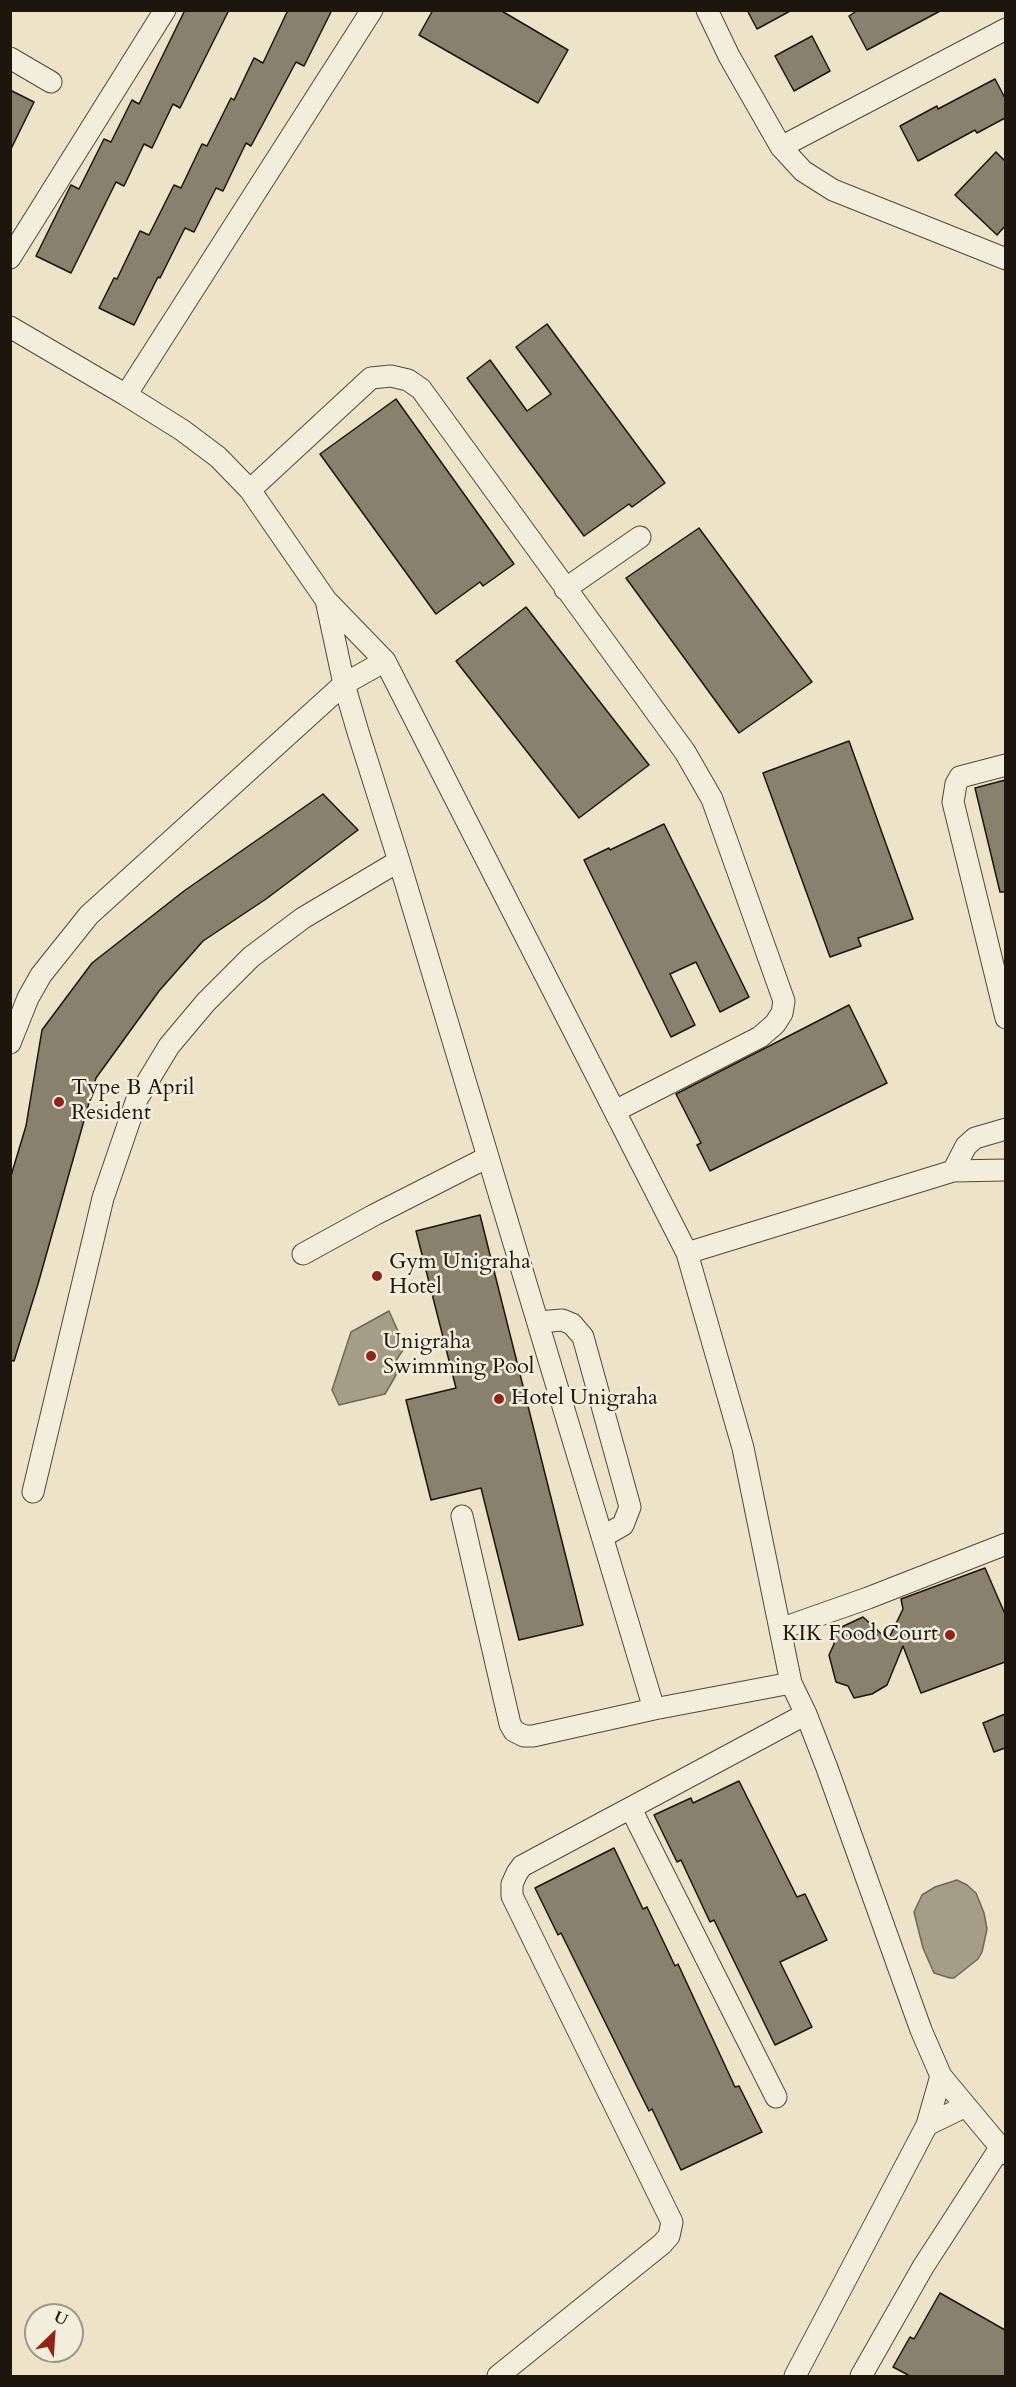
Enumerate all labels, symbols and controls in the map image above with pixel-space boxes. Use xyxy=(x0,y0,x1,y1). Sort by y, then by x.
place label: Type B April Resident xyxy=(71,1076,194,1128)
marker: Type B April Resident xyxy=(52,1095,66,1109)
place label: Gym Unigraha Hotel xyxy=(389,1250,531,1302)
marker: Gym Unigraha Hotel xyxy=(370,1269,384,1283)
place label: Unigraha Swimming Pool xyxy=(383,1330,534,1382)
marker: Unigraha Swimming Pool xyxy=(364,1349,378,1363)
place label: Hotel Unigraha xyxy=(511,1386,658,1412)
marker: Hotel Unigraha xyxy=(492,1392,506,1406)
place label: KIK Food Court xyxy=(782,1622,938,1648)
marker: KIK Food Court xyxy=(943,1628,957,1642)
north arrow xyxy=(24,2303,84,2363)
text: U xyxy=(50,2306,71,2331)

